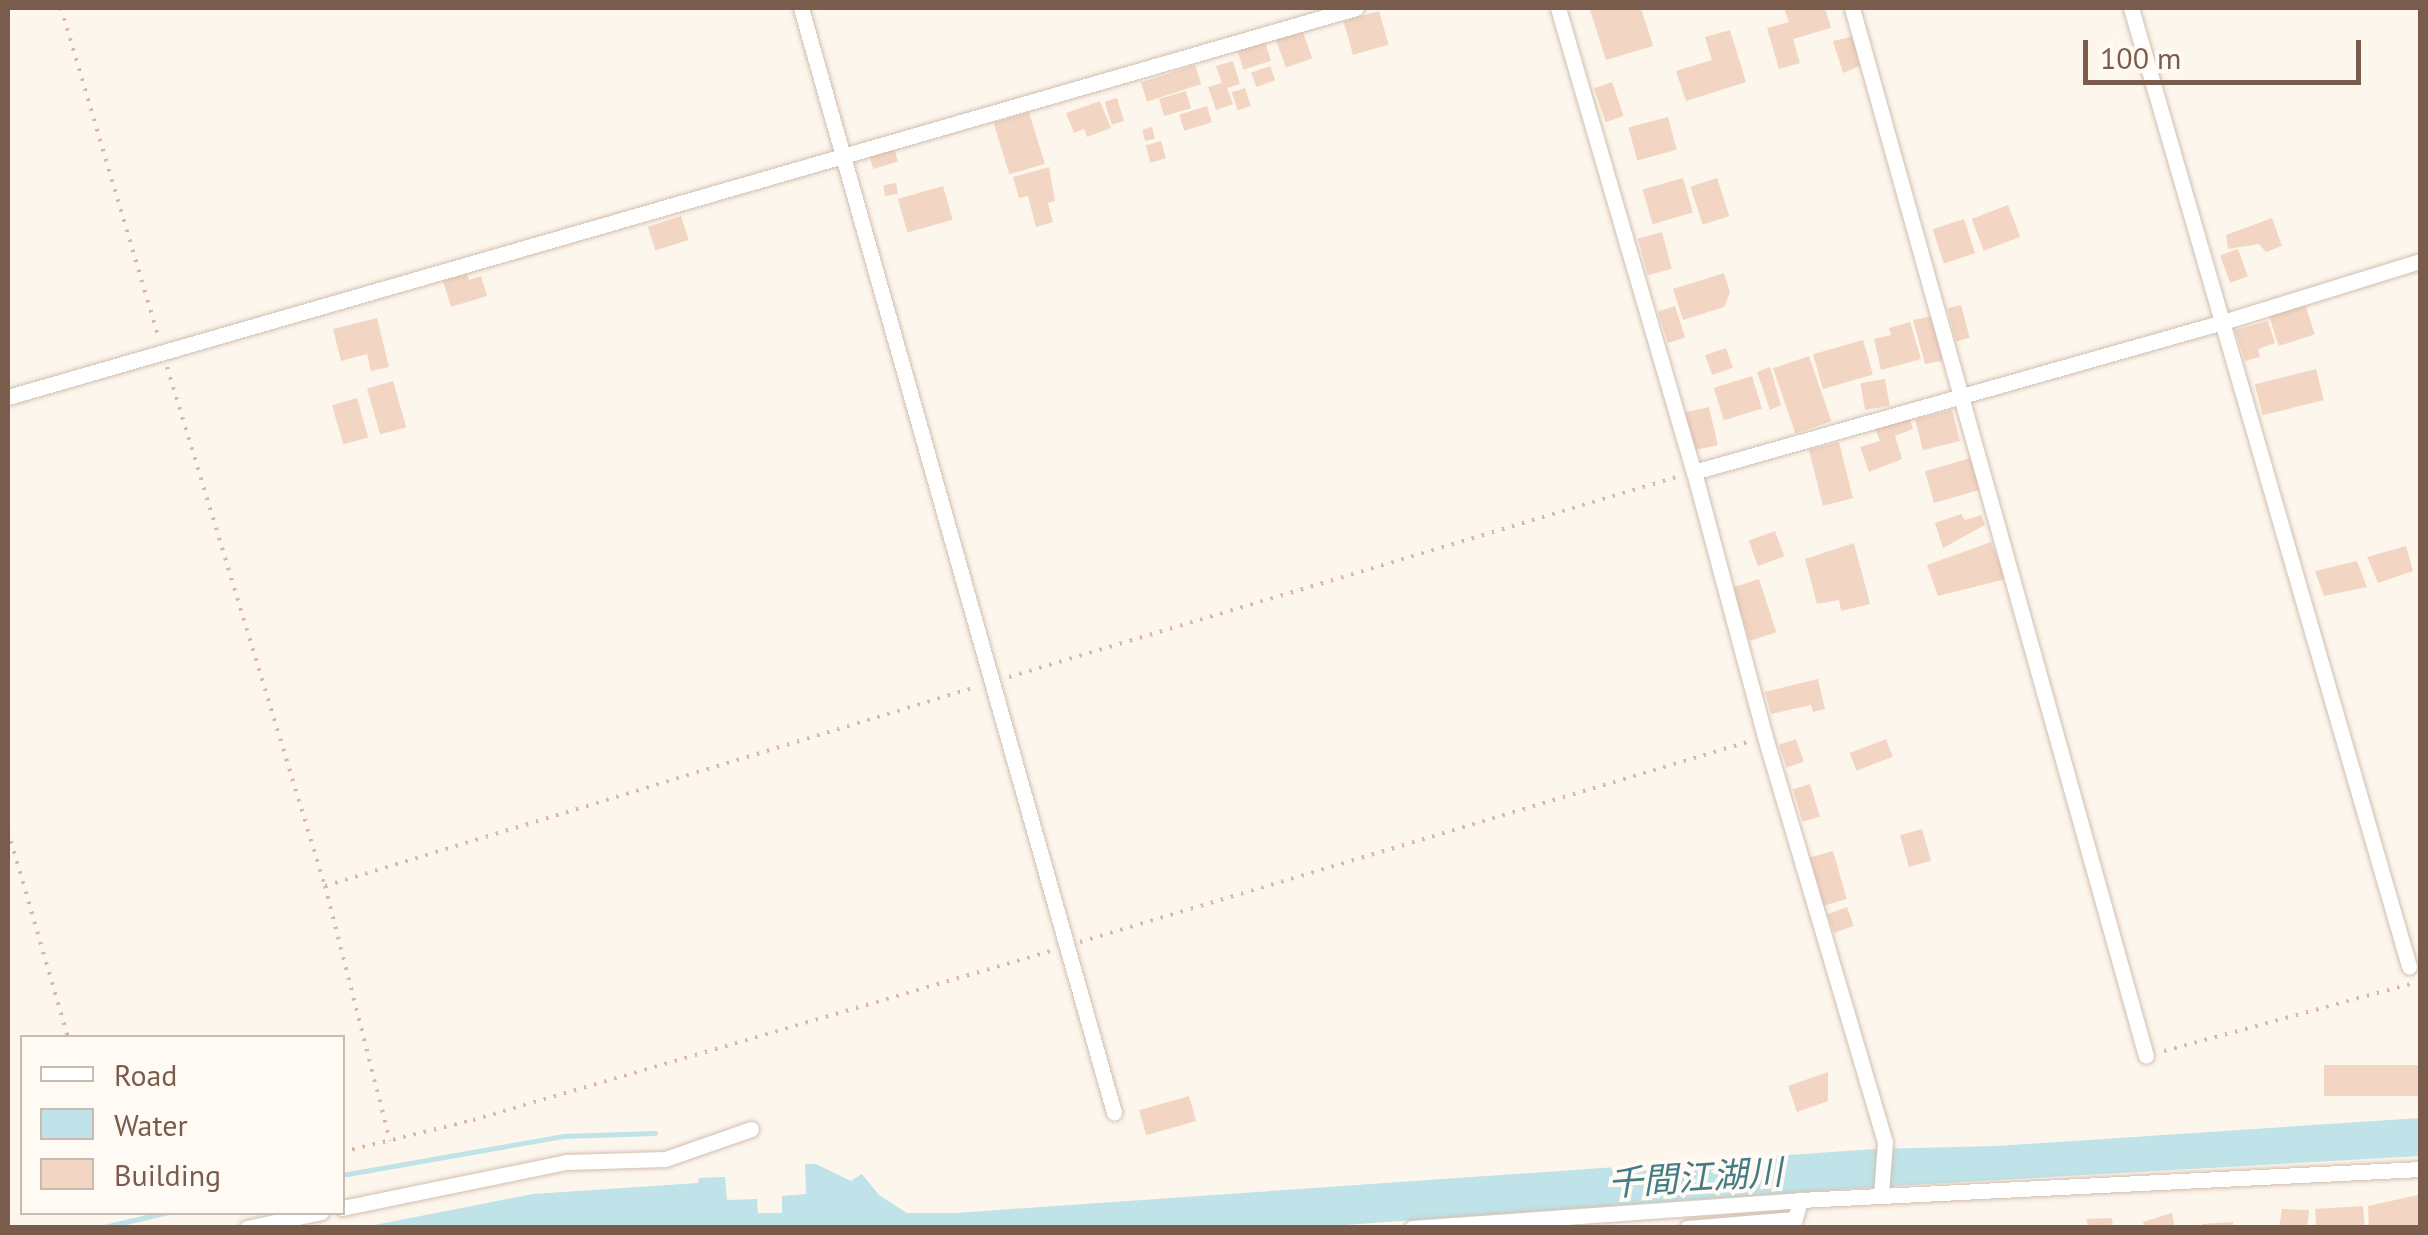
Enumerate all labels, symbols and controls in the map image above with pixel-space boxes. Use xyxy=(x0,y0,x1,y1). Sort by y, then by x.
scale bar xyxy=(2088,20,2366,82)
text: 100 m xyxy=(2100,38,2181,77)
legend xyxy=(20,1035,345,1215)
text: Road xyxy=(114,1055,178,1094)
text: Water xyxy=(114,1105,188,1144)
water label: 千間江湖川 xyxy=(1606,1150,1784,1204)
text: Building xyxy=(114,1155,221,1194)

